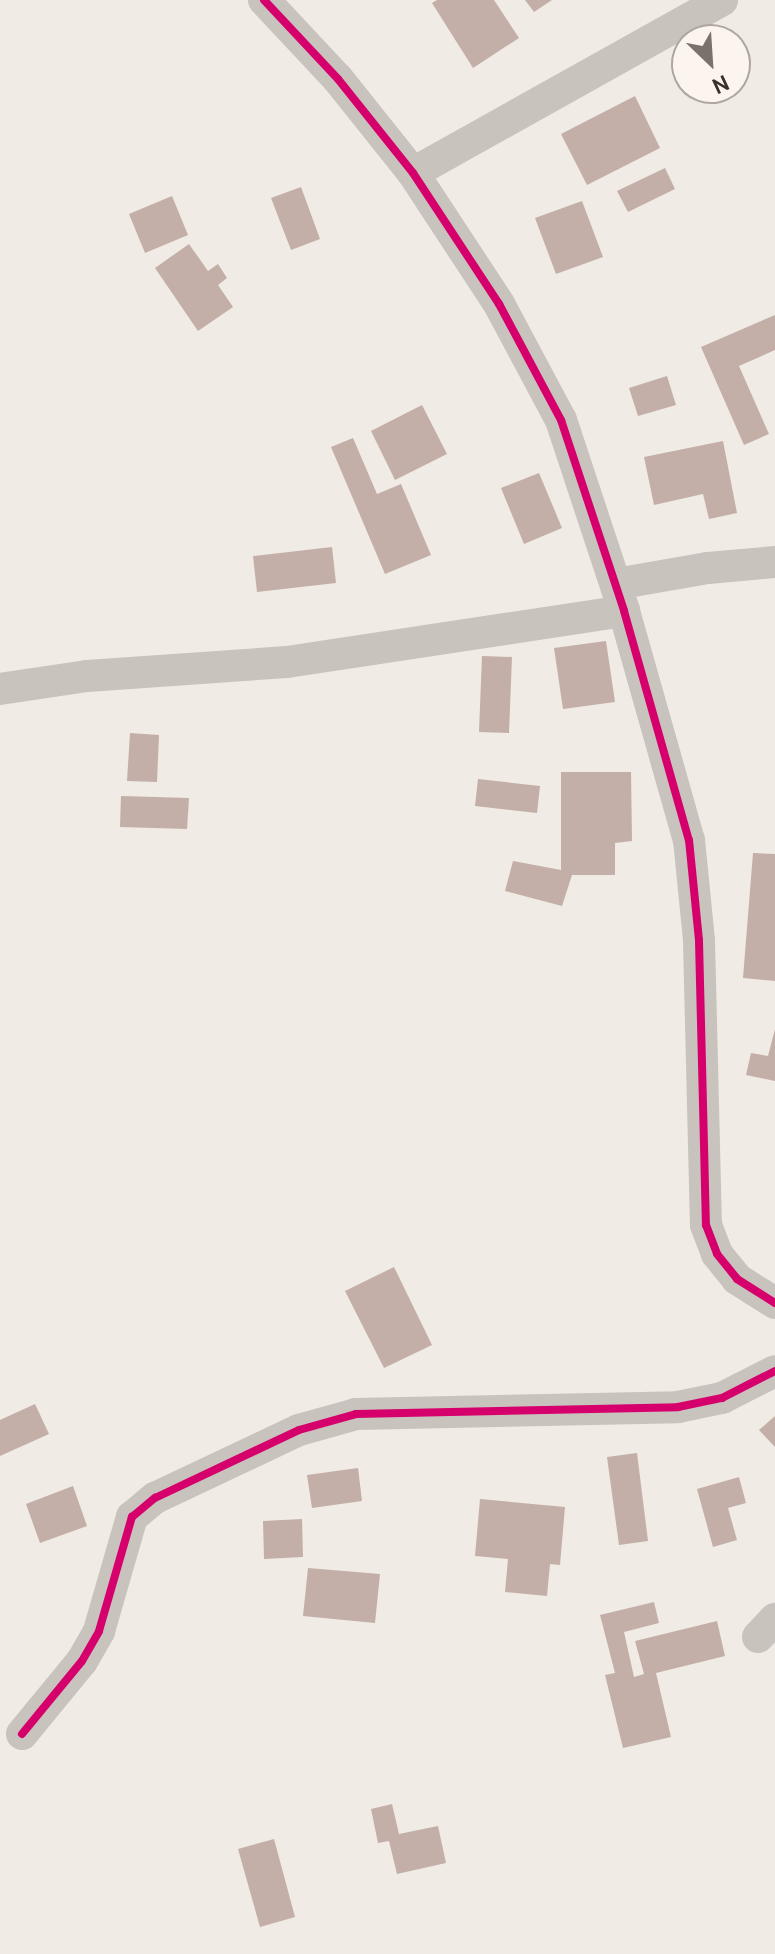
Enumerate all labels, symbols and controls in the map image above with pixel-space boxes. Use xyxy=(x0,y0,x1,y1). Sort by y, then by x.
north arrow xyxy=(671,24,751,104)
text: N xyxy=(708,69,733,100)

